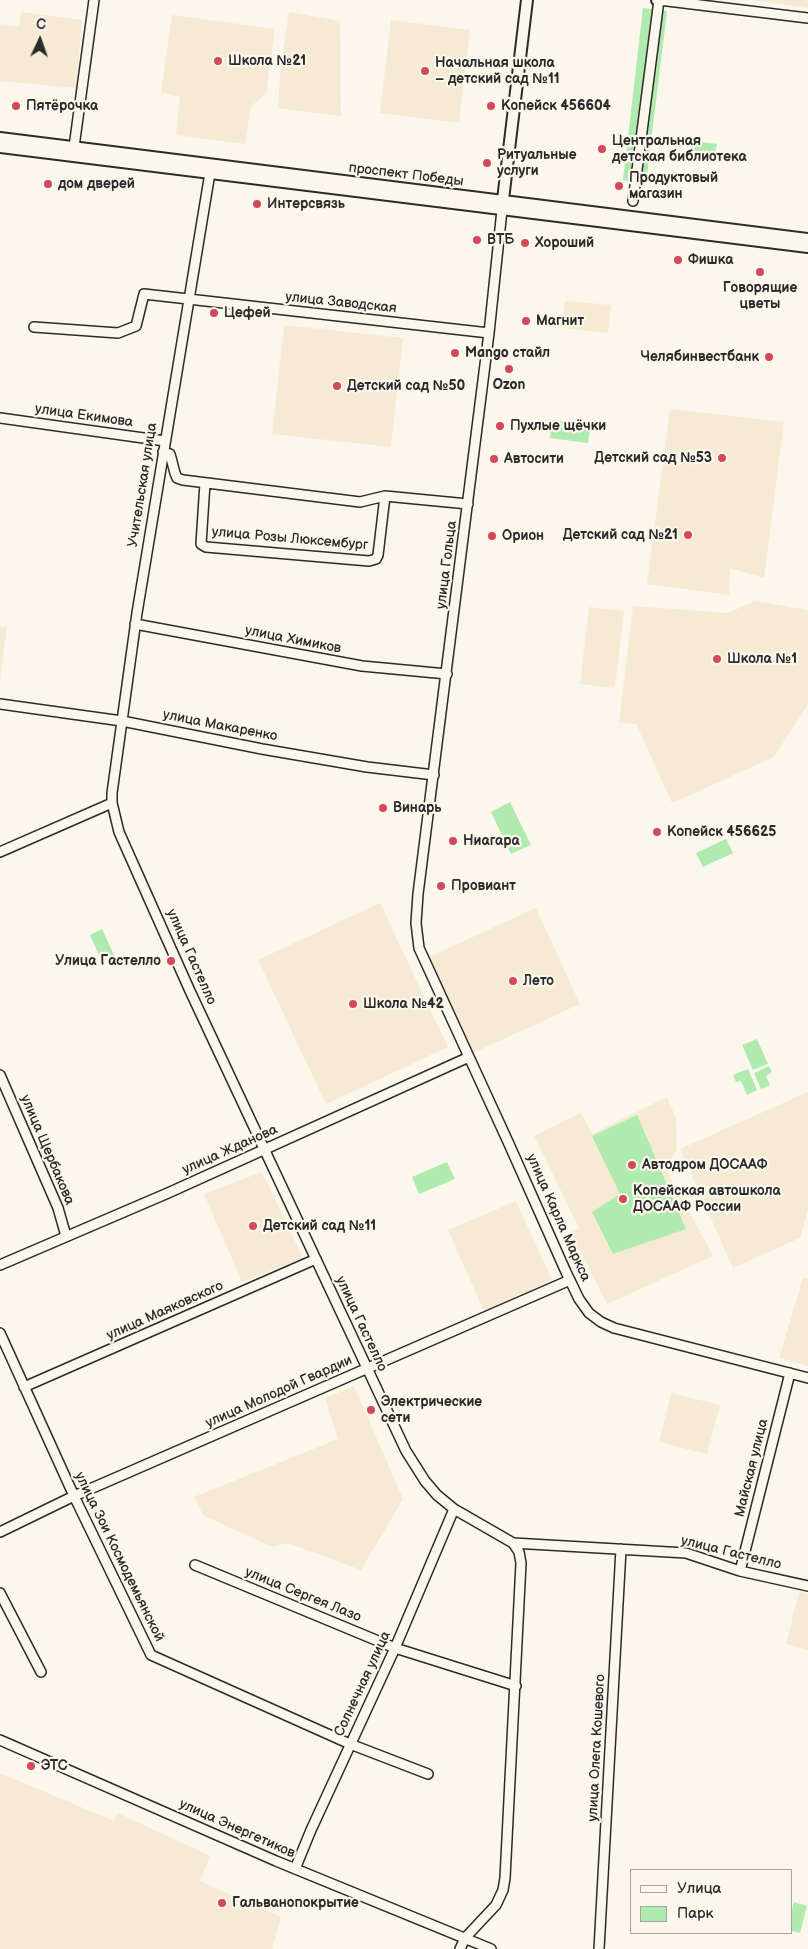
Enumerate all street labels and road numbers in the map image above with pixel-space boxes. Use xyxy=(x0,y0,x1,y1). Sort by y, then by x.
street label: проспект Победы xyxy=(348,160,464,190)
street label: улица Заводская xyxy=(284,289,398,317)
street label: улица Екимова xyxy=(34,401,134,431)
street label: Учительская улица xyxy=(125,421,161,549)
street label: улица Гольца xyxy=(433,520,461,610)
street label: улица Розы Люксембург xyxy=(211,524,369,554)
street label: улица Химиков xyxy=(243,622,343,658)
street label: улица Макаренко xyxy=(161,707,279,745)
street label: улица Гастелло xyxy=(162,907,220,1007)
street label: улица Щербакова xyxy=(16,1092,78,1208)
street label: улица Жданова xyxy=(180,1122,280,1178)
street label: улица Карла Маркса xyxy=(522,1152,594,1284)
street label: улица Гастелло xyxy=(332,1274,390,1374)
street label: улица Маяковского xyxy=(104,1278,226,1344)
street label: улица Молодой Гвардии xyxy=(203,1352,355,1432)
street label: Майская улица xyxy=(732,1417,772,1519)
street label: улица Зои Космодемьянской xyxy=(71,1469,167,1645)
street label: улица Гастелло xyxy=(679,1532,783,1574)
street label: улица Сергея Лазо xyxy=(242,1564,364,1626)
street label: Солнечная улица xyxy=(331,1629,395,1739)
street label: улица Олега Кошевого xyxy=(585,1674,609,1822)
street label: улица Энергетиков xyxy=(176,1796,298,1862)

